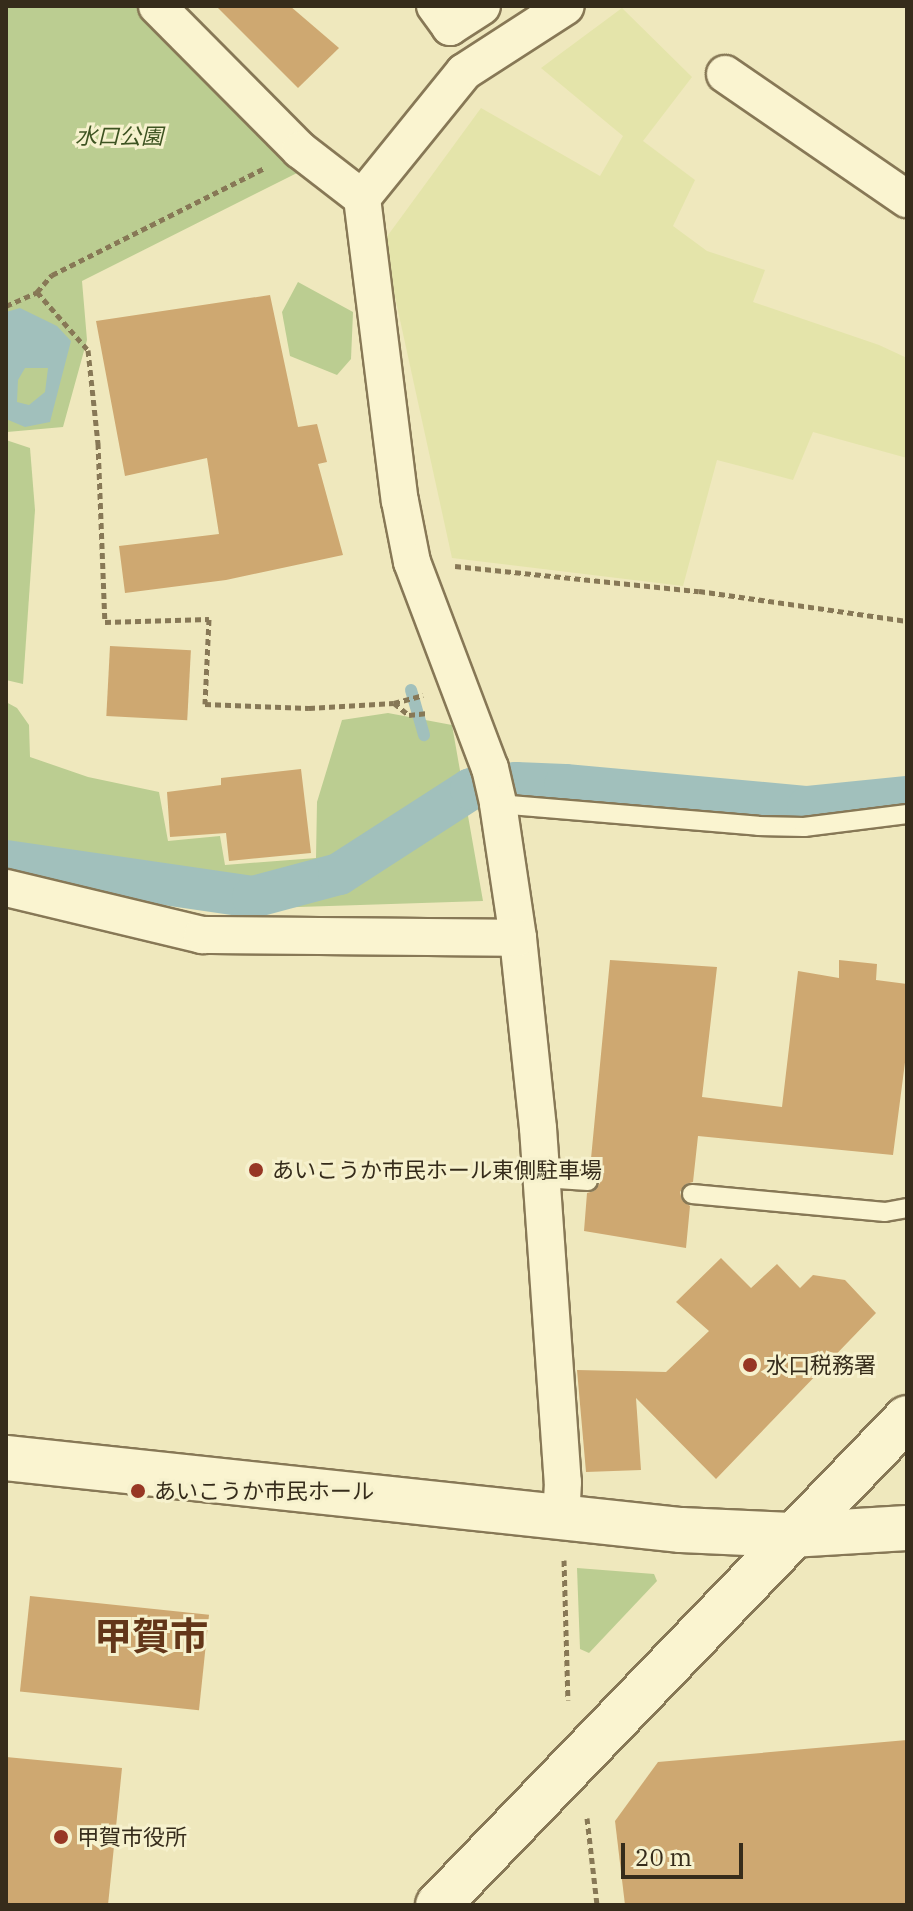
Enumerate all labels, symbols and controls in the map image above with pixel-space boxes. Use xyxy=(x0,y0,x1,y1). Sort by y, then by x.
park label: 水口公園 xyxy=(75,123,163,149)
place label: あいこうか市民ホール東側駐車場 xyxy=(272,1157,602,1183)
marker: あいこうか市民ホール東側駐車場 xyxy=(247,1161,265,1179)
place label: 水口税務署 xyxy=(766,1352,876,1378)
marker: 水口税務署 xyxy=(741,1356,759,1374)
place label: あいこうか市民ホール xyxy=(154,1478,374,1504)
marker: あいこうか市民ホール xyxy=(129,1482,147,1500)
district label: 甲賀市 xyxy=(94,1613,208,1659)
place label: 甲賀市役所 xyxy=(77,1824,187,1850)
scale bar xyxy=(625,1827,747,1877)
marker: 甲賀市役所 xyxy=(52,1828,70,1846)
text: 20 m xyxy=(635,1841,692,1873)

